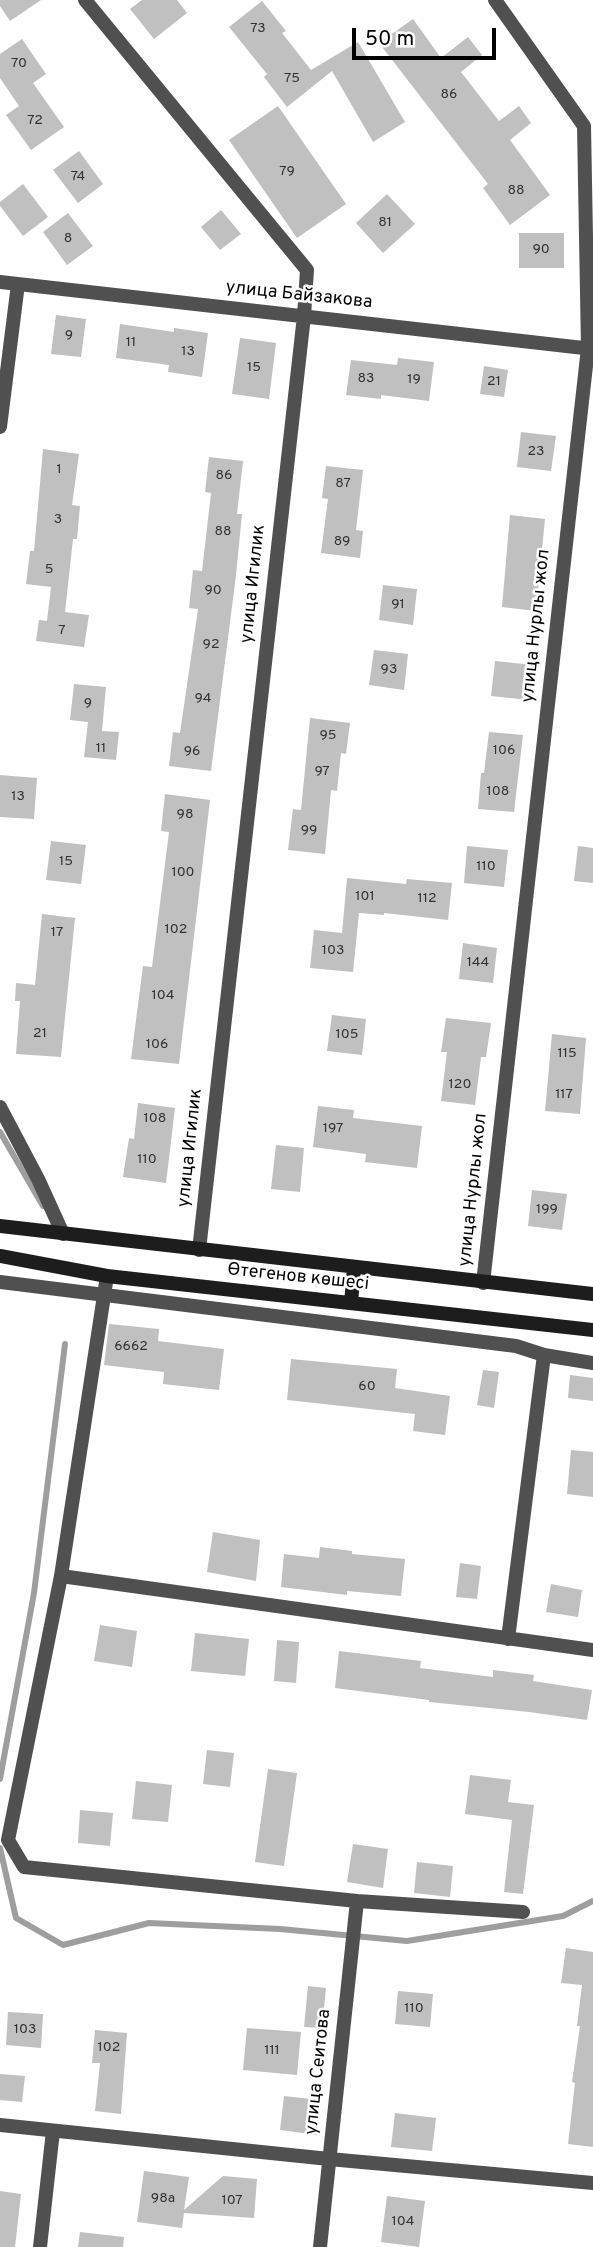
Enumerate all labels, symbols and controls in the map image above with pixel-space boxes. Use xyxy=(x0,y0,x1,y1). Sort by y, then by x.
scale bar xyxy=(355,14,498,58)
house number: 73 xyxy=(250,21,266,37)
text: 50 m xyxy=(365,26,414,53)
house number: 70 xyxy=(11,56,27,72)
house number: 75 xyxy=(284,71,300,87)
house number: 86 xyxy=(441,87,457,103)
house number: 72 xyxy=(27,113,43,129)
house number: 79 xyxy=(279,164,295,180)
house number: 74 xyxy=(71,169,85,185)
house number: 88 xyxy=(507,183,525,199)
house number: 81 xyxy=(378,215,392,231)
house number: 8 xyxy=(64,231,72,247)
house number: 90 xyxy=(532,242,550,258)
street label: улица Байзакова xyxy=(225,278,373,314)
house number: 9 xyxy=(65,328,73,344)
house number: 11 xyxy=(126,335,136,351)
house number: 13 xyxy=(181,344,195,360)
house number: 15 xyxy=(247,360,261,376)
house number: 83 xyxy=(358,371,374,387)
house number: 19 xyxy=(407,372,421,388)
house number: 21 xyxy=(487,374,501,390)
house number: 23 xyxy=(528,444,544,460)
house number: 1 xyxy=(56,462,62,478)
house number: 86 xyxy=(216,468,232,484)
house number: 87 xyxy=(335,476,351,492)
house number: 3 xyxy=(54,512,62,528)
house number: 88 xyxy=(214,524,232,540)
street label: улица Игилик xyxy=(237,524,271,644)
house number: 89 xyxy=(334,534,350,550)
street label: улица Нурлы жол xyxy=(518,548,556,704)
house number: 5 xyxy=(45,562,53,578)
house number: 90 xyxy=(204,583,222,599)
house number: 91 xyxy=(391,597,405,613)
house number: 7 xyxy=(58,623,66,639)
house number: 92 xyxy=(203,637,219,653)
house number: 93 xyxy=(381,662,397,678)
house number: 94 xyxy=(194,691,212,707)
house number: 9 xyxy=(84,696,92,712)
house number: 95 xyxy=(319,728,337,744)
house number: 11 xyxy=(96,741,106,757)
house number: 106 xyxy=(493,743,515,759)
house number: 96 xyxy=(184,744,200,760)
house number: 97 xyxy=(314,764,330,780)
house number: 108 xyxy=(487,784,509,800)
house number: 13 xyxy=(11,789,25,805)
house number: 98 xyxy=(177,807,193,823)
house number: 99 xyxy=(301,823,317,839)
house number: 15 xyxy=(59,854,73,870)
house number: 110 xyxy=(476,859,496,875)
house number: 100 xyxy=(171,865,195,881)
house number: 101 xyxy=(355,889,375,905)
house number: 112 xyxy=(417,891,437,907)
house number: 102 xyxy=(165,922,187,938)
house number: 17 xyxy=(51,925,63,941)
house number: 103 xyxy=(322,943,344,959)
house number: 144 xyxy=(467,955,489,971)
house number: 104 xyxy=(152,988,174,1004)
house number: 21 xyxy=(33,1026,47,1042)
house number: 105 xyxy=(336,1027,358,1043)
house number: 106 xyxy=(146,1037,168,1053)
house number: 115 xyxy=(557,1046,577,1062)
house number: 120 xyxy=(449,1077,471,1093)
house number: 117 xyxy=(555,1087,573,1103)
street label: улица Игилик xyxy=(174,1088,208,1208)
house number: 108 xyxy=(144,1111,166,1127)
street label: улица Нурлы жол xyxy=(455,1112,493,1268)
house number: 197 xyxy=(323,1121,343,1137)
house number: 110 xyxy=(137,1152,157,1168)
house number: 199 xyxy=(536,1202,558,1218)
street label: Өтегенов көшесі xyxy=(226,1260,370,1296)
house number: 6662 xyxy=(114,1339,148,1355)
house number: 60 xyxy=(358,1379,376,1395)
house number: 110 xyxy=(404,2001,424,2017)
street label: улица Сеитова xyxy=(302,2008,336,2136)
house number: 103 xyxy=(14,2022,36,2038)
house number: 102 xyxy=(98,2040,120,2056)
house number: 111 xyxy=(264,2043,280,2059)
house number: 98а xyxy=(151,2191,175,2207)
house number: 107 xyxy=(221,2193,243,2209)
house number: 104 xyxy=(392,2214,414,2230)

